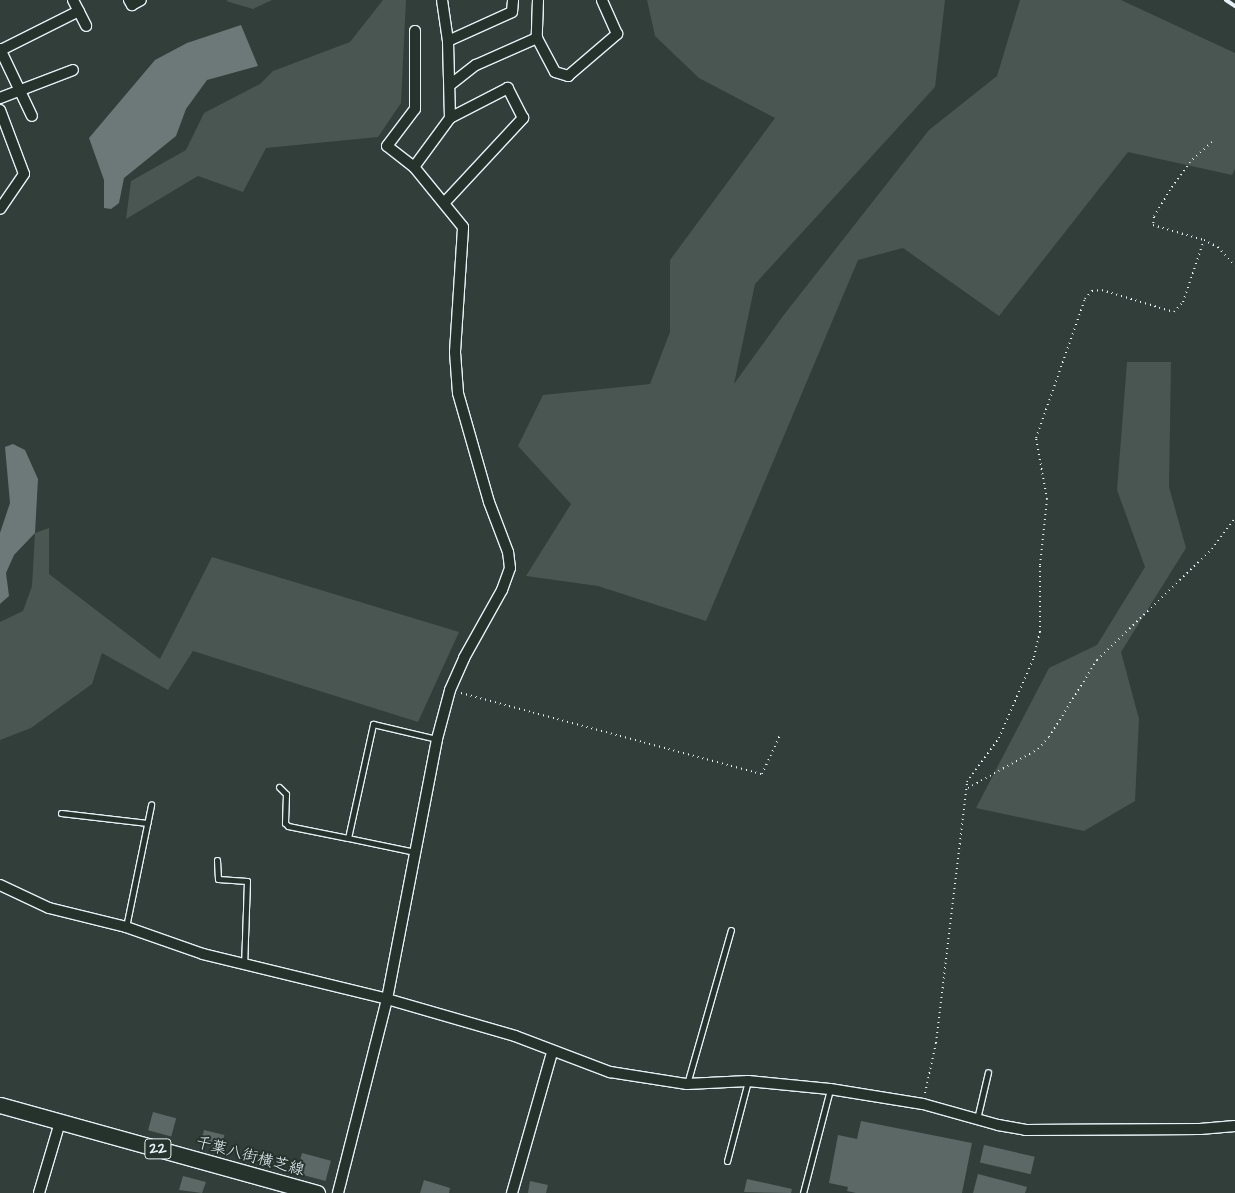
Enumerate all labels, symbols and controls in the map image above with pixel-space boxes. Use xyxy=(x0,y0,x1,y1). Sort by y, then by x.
street label: 千葉八街横芝線 xyxy=(193,1132,307,1180)
road number: 22 xyxy=(144,1136,172,1162)

